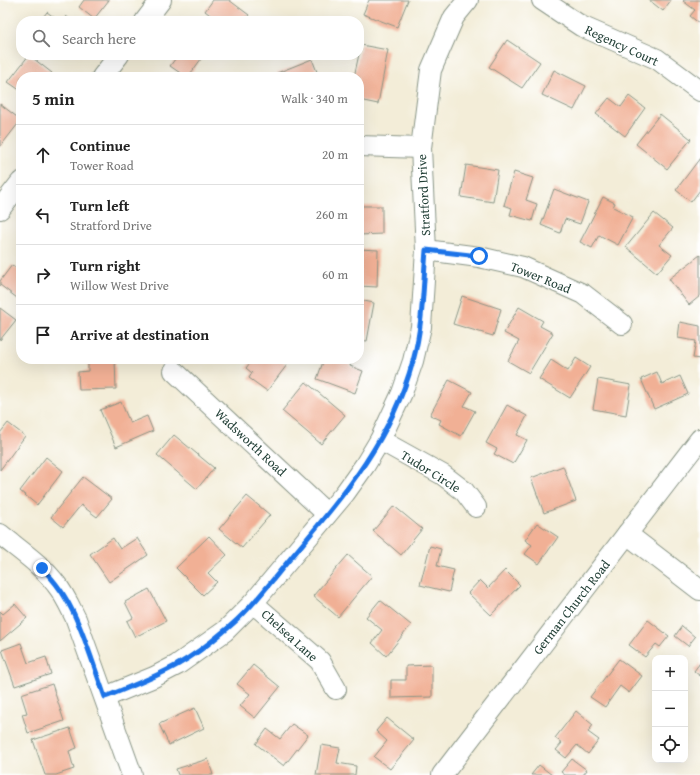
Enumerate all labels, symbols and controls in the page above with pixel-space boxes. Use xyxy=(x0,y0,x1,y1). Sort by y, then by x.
search box xyxy=(16,16,364,60)
street label: Regency Court xyxy=(582,20,662,71)
icon: search xyxy=(30,27,52,49)
text: Search here xyxy=(62,28,136,49)
text: 5 min xyxy=(32,86,74,111)
text: Walk · 340 m xyxy=(281,89,348,108)
text: Continue xyxy=(70,135,131,156)
icon: ahead xyxy=(32,144,54,166)
text: 20 m xyxy=(322,145,348,164)
street label: Stratford Drive xyxy=(412,154,435,236)
text: Tower Road xyxy=(70,156,134,175)
text: Turn left xyxy=(70,195,129,216)
icon: left xyxy=(32,204,54,226)
text: 260 m xyxy=(316,205,348,224)
text: Stratford Drive xyxy=(70,216,152,235)
route start xyxy=(470,247,488,265)
text: Turn right xyxy=(70,255,141,276)
street label: Tower Road xyxy=(508,257,574,298)
icon: right xyxy=(32,264,54,286)
text: 60 m xyxy=(322,265,348,284)
text: Willow West Drive xyxy=(70,276,169,295)
icon: arrive xyxy=(32,324,54,346)
text: Arrive at destination xyxy=(70,324,209,345)
street label: Wadsworth Road xyxy=(211,404,291,481)
street label: Tudor Circle xyxy=(397,446,464,497)
street label: German Church Road xyxy=(528,556,614,659)
route end xyxy=(33,559,51,577)
street label: Chelsea Lane xyxy=(257,605,322,666)
map controls xyxy=(652,655,688,763)
button: + xyxy=(652,655,688,691)
button: − xyxy=(652,691,688,727)
button: locate xyxy=(652,727,688,763)

